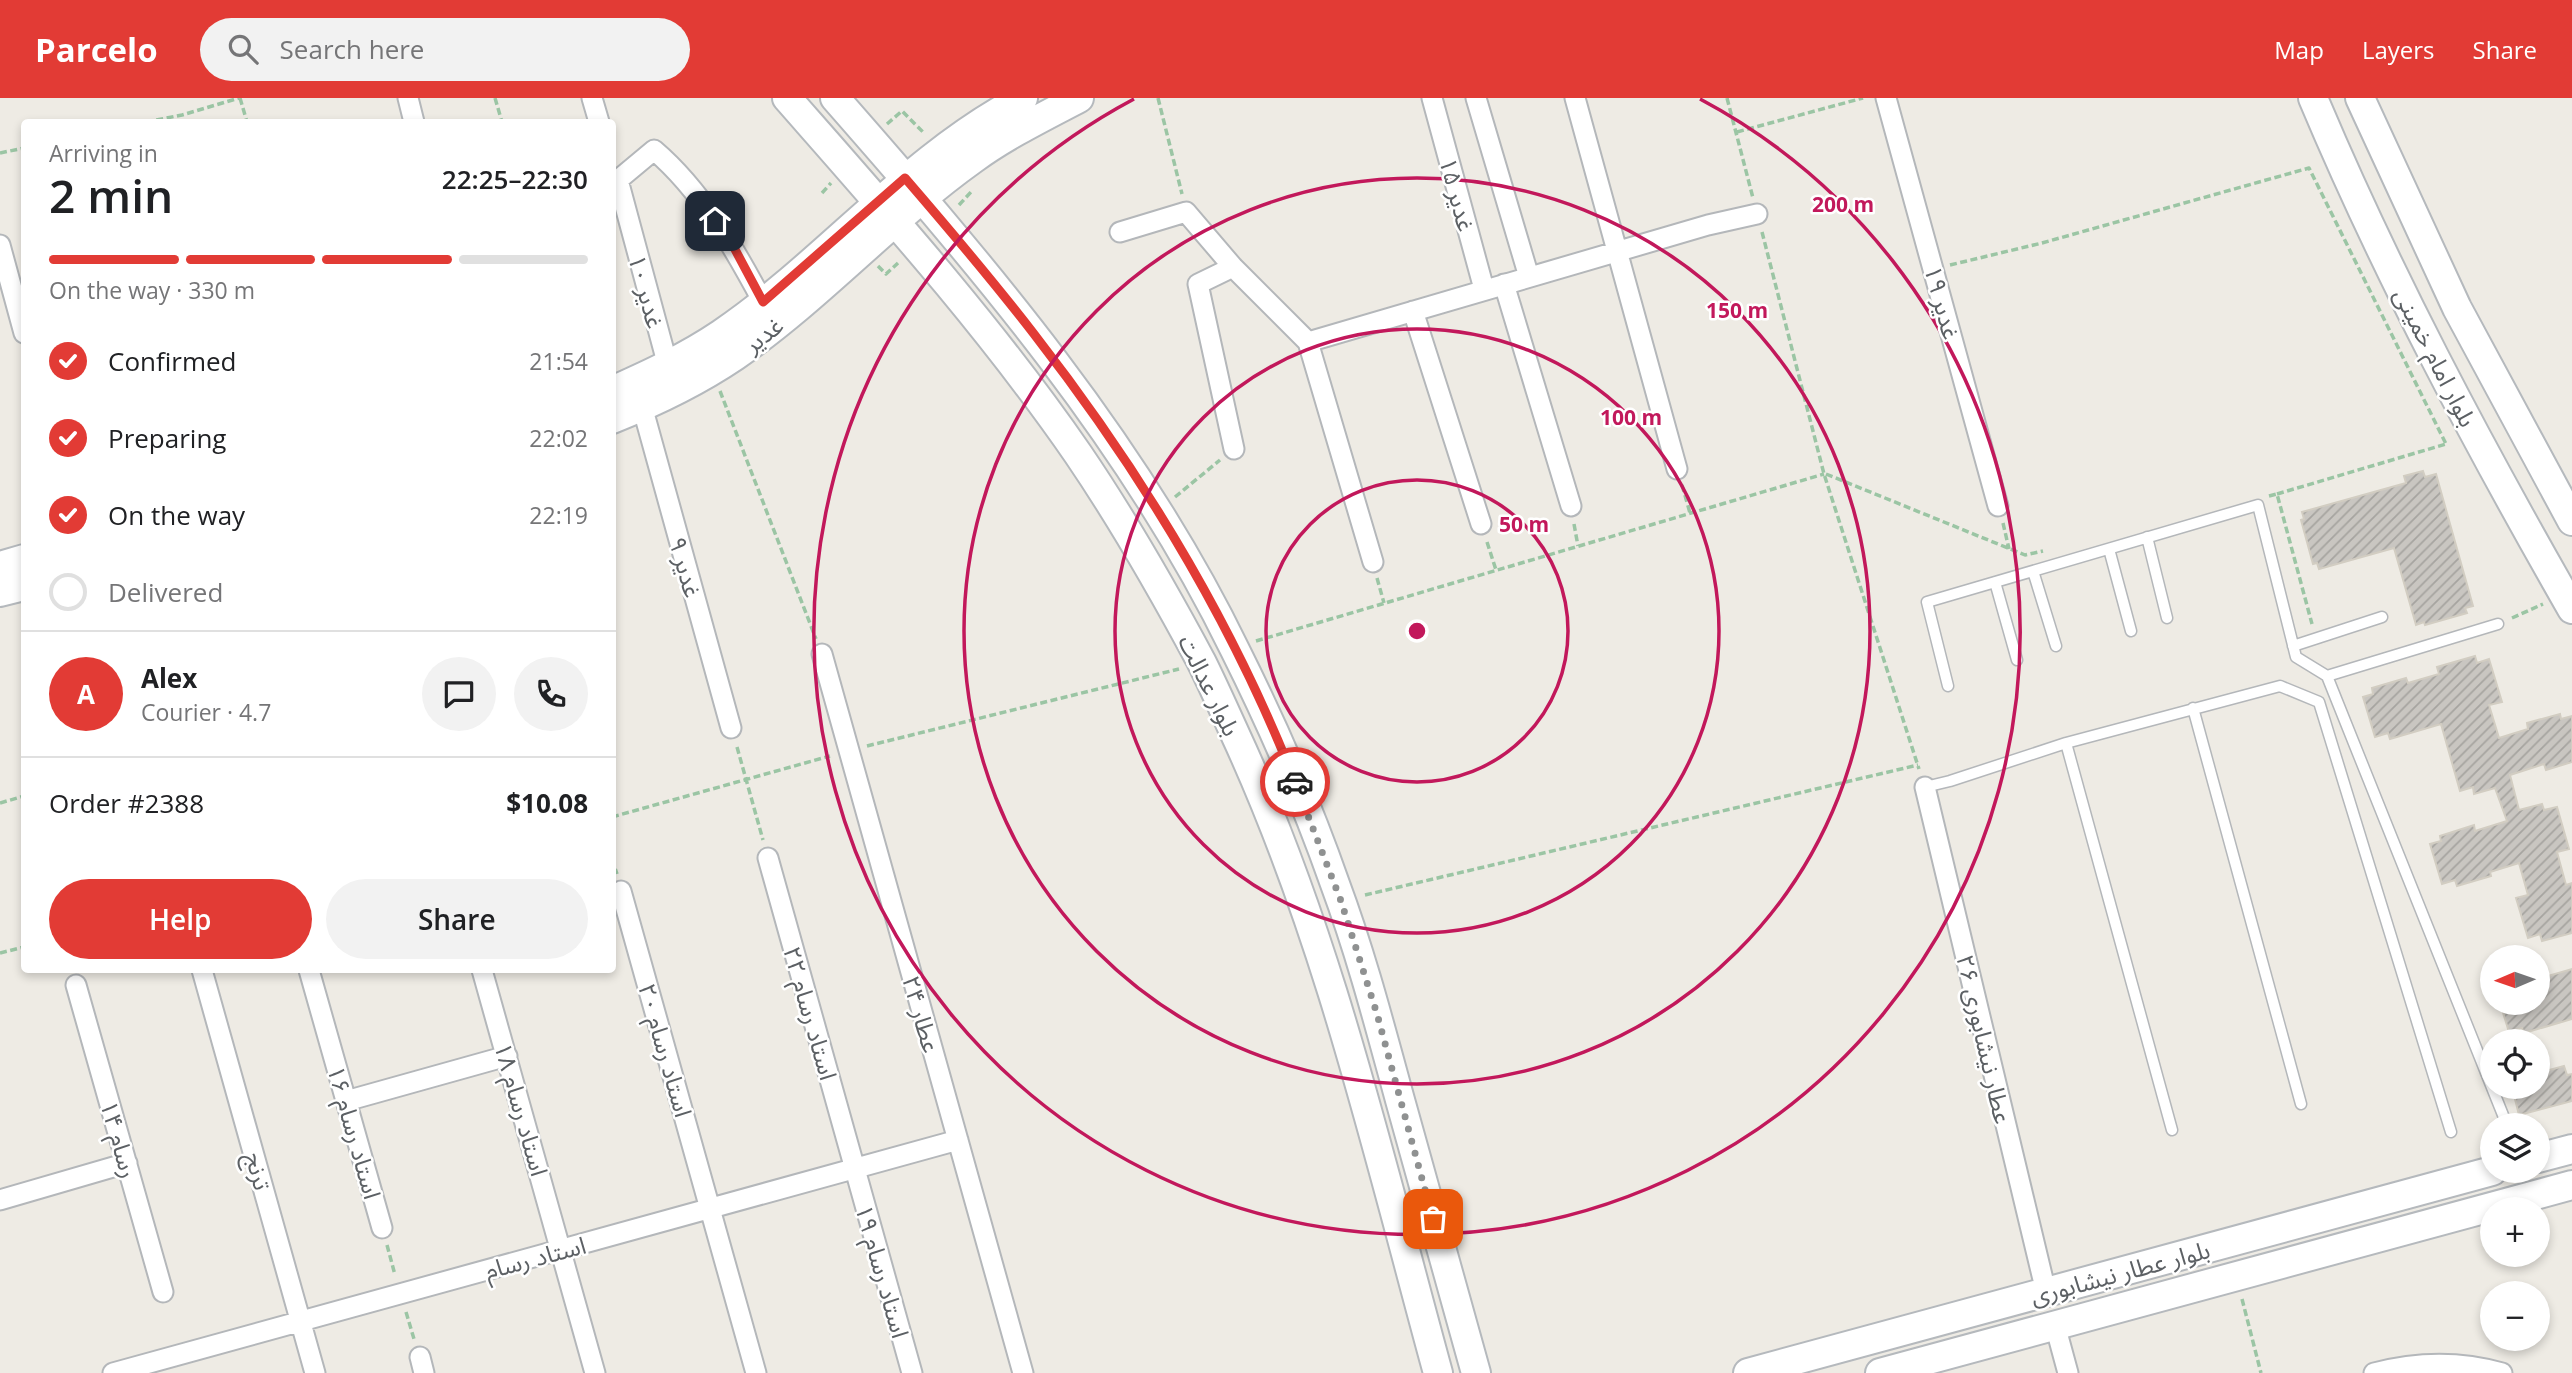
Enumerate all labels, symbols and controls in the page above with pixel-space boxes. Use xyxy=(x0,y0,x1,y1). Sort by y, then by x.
search box xyxy=(200,18,690,81)
text: Parcelo xyxy=(35,27,158,72)
icon: search xyxy=(224,30,262,68)
text: Search here xyxy=(280,31,424,67)
text: Map xyxy=(2274,33,2324,66)
text: Layers xyxy=(2362,33,2435,66)
text: Share xyxy=(2473,33,2537,66)
text: Arriving in xyxy=(49,137,158,169)
street label: غدیر ۱۵ xyxy=(1432,153,1484,235)
text: 22:25–22:30 xyxy=(442,161,588,197)
text: 2 min xyxy=(49,164,173,226)
text: 200 m xyxy=(1812,190,1874,218)
pin xyxy=(685,191,745,251)
icon: home xyxy=(696,202,734,240)
street label: غدیر ۱۰ xyxy=(621,250,673,332)
street label: غدیر ۱۹ xyxy=(1917,261,1969,343)
text: On the way · 330 m xyxy=(49,274,255,306)
street label: بلوار امام خمینی xyxy=(2384,282,2485,433)
text: 150 m xyxy=(1706,296,1768,324)
street label: غدیر xyxy=(736,308,790,360)
icon: check xyxy=(49,342,87,380)
text: Confirmed xyxy=(108,343,236,379)
text: 21:54 xyxy=(529,345,588,377)
text: 100 m xyxy=(1600,403,1662,431)
icon: check xyxy=(49,419,87,457)
text: Preparing xyxy=(108,420,226,456)
text: 22:02 xyxy=(529,422,588,454)
icon: check xyxy=(49,496,87,534)
text: On the way xyxy=(108,497,245,533)
text: 22:19 xyxy=(529,499,588,531)
text: 50 m xyxy=(1499,510,1549,538)
street label: غدیر ۹ xyxy=(662,533,710,601)
text: Delivered xyxy=(108,574,223,610)
centre of rings xyxy=(1405,619,1429,643)
street label: بلوار عدالت xyxy=(1171,629,1249,741)
button: chat xyxy=(422,657,496,731)
button: phone xyxy=(514,657,588,731)
text: Alex xyxy=(141,660,197,696)
text: A xyxy=(77,676,95,712)
text: Courier · 4.7 xyxy=(141,696,271,728)
courier xyxy=(1260,747,1330,817)
icon: car xyxy=(1276,763,1314,801)
text: Order #2388 xyxy=(49,785,204,821)
text: $10.08 xyxy=(506,785,588,821)
button: Help xyxy=(49,879,312,959)
button: Share xyxy=(326,879,588,959)
street label: استاد رسام ۲۲ xyxy=(773,942,846,1084)
north arrow xyxy=(2480,945,2550,1015)
map controls xyxy=(2480,945,2550,1351)
street label: عطار نیشابوری ۲۶ xyxy=(1950,951,2020,1127)
street label: عطار ۲۴ xyxy=(895,972,949,1056)
street label: استاد رسام ۲۰ xyxy=(628,979,701,1121)
button: locate xyxy=(2480,1029,2550,1099)
street label: استاد رسام ۱۸ xyxy=(484,1038,557,1180)
street label: استاد رسام ۱۶ xyxy=(317,1061,390,1203)
street label: رسام ۱۴ xyxy=(90,1096,147,1182)
button: layers xyxy=(2480,1113,2550,1183)
street label: ترنج xyxy=(236,1148,280,1194)
pin xyxy=(1403,1189,1463,1249)
button: + xyxy=(2480,1197,2550,1267)
street label: استاد رسام ۱۹ xyxy=(845,1200,918,1342)
icon: bag xyxy=(1414,1200,1452,1238)
street label: استاد رسام xyxy=(481,1228,590,1289)
street label: بلوار عطار نیشابوری xyxy=(2027,1232,2213,1312)
button: − xyxy=(2480,1281,2550,1351)

